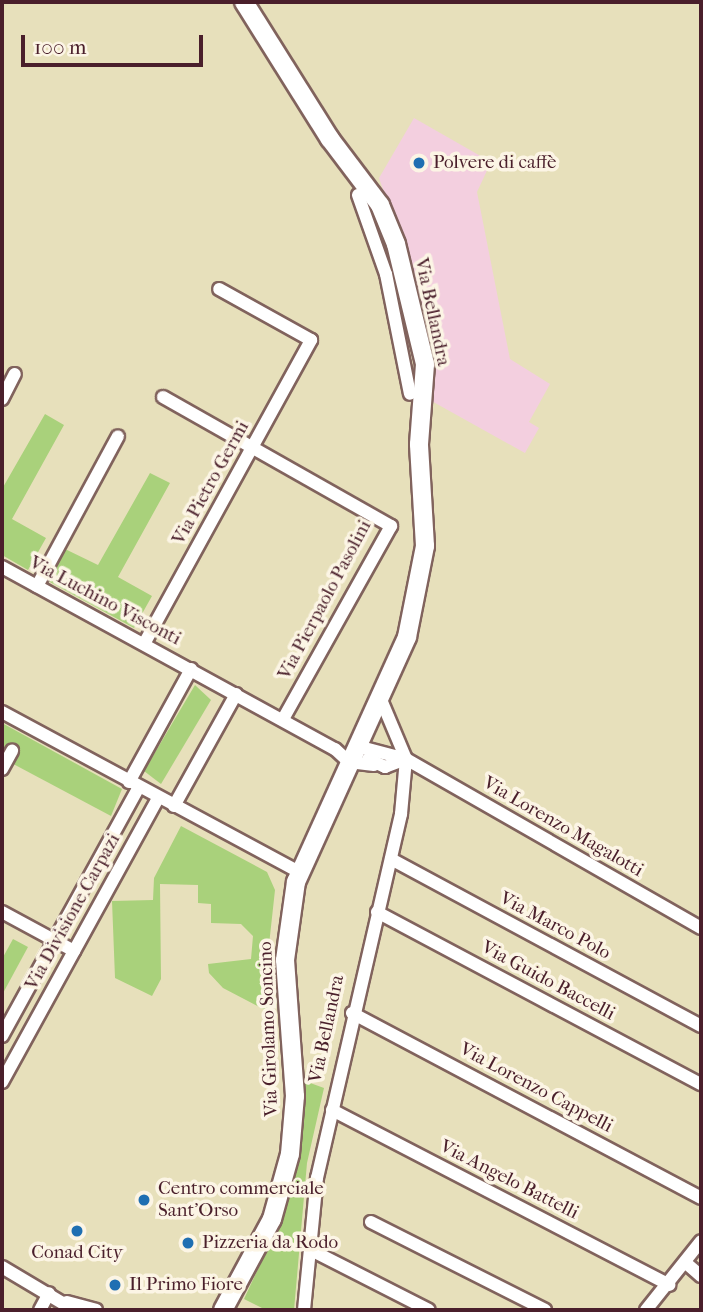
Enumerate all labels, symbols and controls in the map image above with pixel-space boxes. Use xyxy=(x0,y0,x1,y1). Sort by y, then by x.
scale bar xyxy=(24,21,206,65)
text: 100 m xyxy=(34,35,87,59)
place label: Polvere di caffè xyxy=(433,152,556,174)
marker: Polvere di caffè xyxy=(411,155,427,171)
street label: Via Bellandra xyxy=(409,256,455,368)
street label: Via Pietro Germi xyxy=(168,417,254,549)
street label: Via Pierpaolo Pasolini xyxy=(273,516,377,684)
street label: Via Luchino Visconti xyxy=(25,551,185,651)
street label: Via Lorenzo Magalotti xyxy=(479,772,647,882)
street label: Via Divisione Carpazi xyxy=(21,830,125,994)
street label: Via Marco Polo xyxy=(496,887,614,965)
street label: Via Guido Baccelli xyxy=(477,936,619,1026)
street label: Via Girolamo Soncino xyxy=(255,941,283,1117)
street label: Via Bellandra xyxy=(304,973,350,1085)
street label: Via Lorenzo Cappelli xyxy=(456,1038,616,1138)
street label: Via Angelo Battelli xyxy=(436,1135,582,1225)
place label: Centro commerciale Sant'Orso xyxy=(158,1178,324,1222)
marker: Centro commerciale Sant'Orso xyxy=(136,1192,152,1208)
marker: Conad City xyxy=(69,1223,85,1239)
place label: Pizzeria da Rodo xyxy=(202,1232,338,1254)
marker: Pizzeria da Rodo xyxy=(180,1235,196,1251)
place label: Conad City xyxy=(31,1242,123,1264)
place label: Il Primo Fiore xyxy=(129,1274,243,1296)
marker: Il Primo Fiore xyxy=(107,1277,123,1293)

